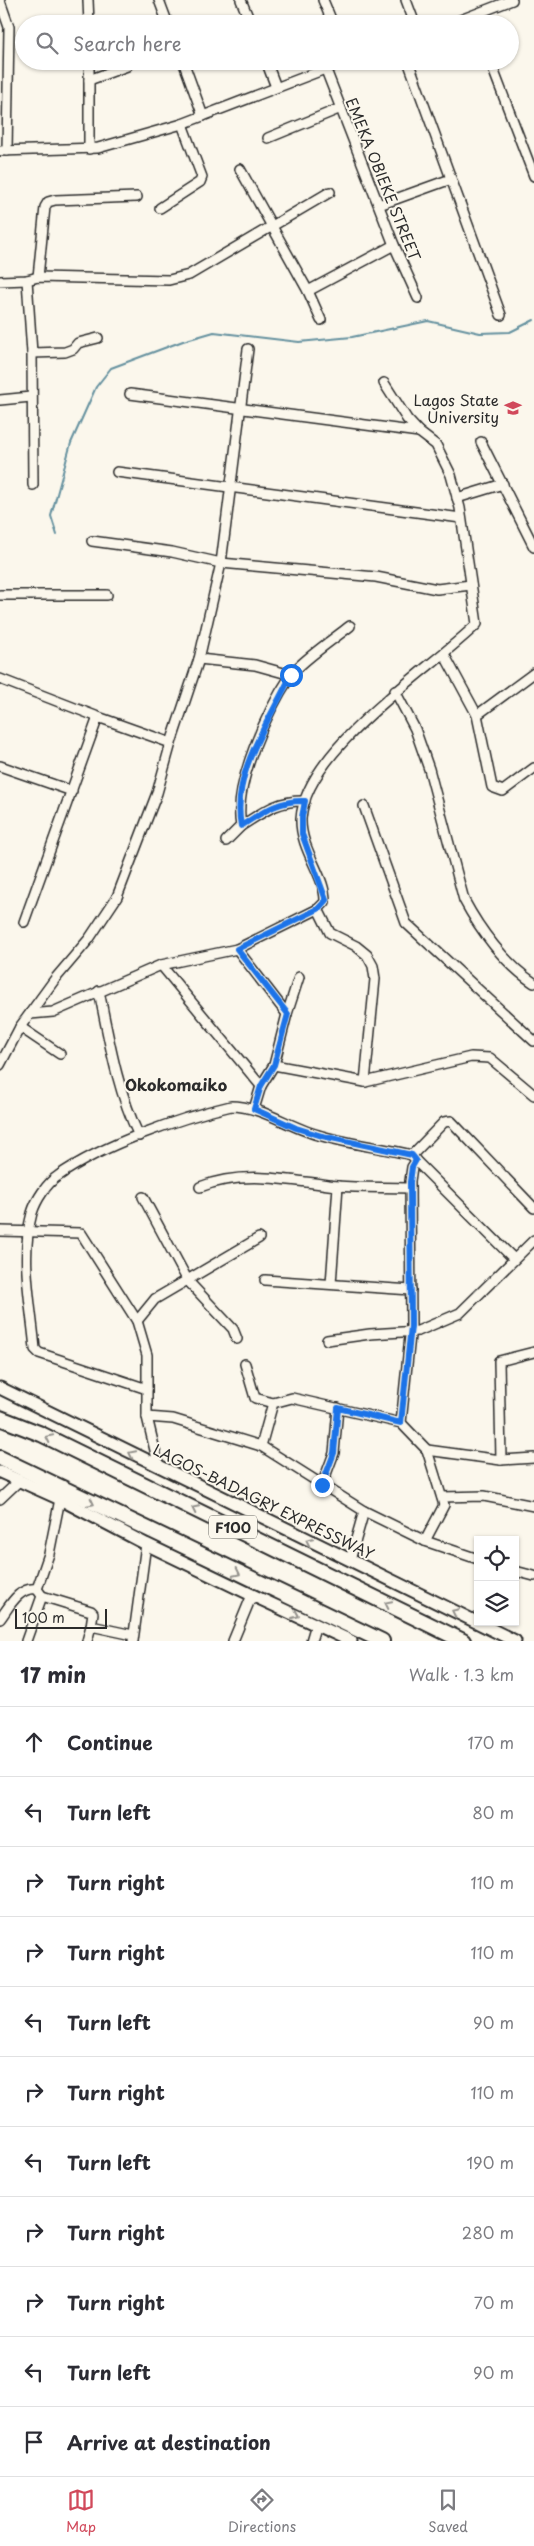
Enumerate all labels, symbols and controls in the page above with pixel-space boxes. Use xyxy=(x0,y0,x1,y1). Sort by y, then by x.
search box xyxy=(15,15,519,70)
icon: search xyxy=(33,29,61,57)
text: Search here xyxy=(73,29,182,57)
street label: EMEKA OBIEKE STREET xyxy=(341,94,428,265)
place label: Lagos State University xyxy=(413,388,499,428)
school or university icon: Lagos State University xyxy=(503,398,523,418)
route start xyxy=(280,664,303,687)
district label: Okokomaiko xyxy=(125,1072,228,1096)
one-way arrow xyxy=(45,1433,54,1444)
street label: LAGOS-BADAGRY EXPRESSWAY xyxy=(149,1437,379,1565)
one-way arrow xyxy=(128,1450,137,1460)
route end xyxy=(311,1474,334,1497)
one-way arrow xyxy=(86,1496,95,1507)
one-way arrow xyxy=(191,1505,200,1515)
road number: F100 xyxy=(209,1515,257,1538)
one-way arrow xyxy=(305,1536,314,1547)
map controls xyxy=(474,1536,519,1626)
button: locate xyxy=(474,1536,519,1581)
one-way arrow xyxy=(232,1567,241,1577)
button: layers xyxy=(474,1581,519,1626)
one-way arrow xyxy=(384,1600,393,1610)
scale bar xyxy=(15,1606,108,1629)
text: 100 m xyxy=(22,1607,65,1628)
one-way arrow xyxy=(451,1608,460,1618)
one-way arrow xyxy=(291,1609,300,1619)
text: 17 min xyxy=(20,1658,86,1690)
text: Walk · 1.3 km xyxy=(409,1662,514,1686)
icon: ahead xyxy=(20,1728,48,1756)
text: Continue xyxy=(67,1728,153,1756)
text: 170 m xyxy=(468,1730,514,1754)
icon: left xyxy=(20,1798,48,1826)
text: Turn left xyxy=(67,1798,151,1826)
text: 80 m xyxy=(472,1800,514,1824)
icon: right xyxy=(20,1868,48,1896)
text: Turn right xyxy=(67,1868,165,1896)
text: 110 m xyxy=(471,1870,514,1894)
icon: right xyxy=(20,1938,48,1966)
text: Turn right xyxy=(67,1938,165,1966)
text: 110 m xyxy=(471,1940,514,1964)
icon: left xyxy=(20,2008,48,2036)
text: Turn left xyxy=(67,2008,151,2036)
text: 90 m xyxy=(473,2010,514,2034)
icon: right xyxy=(20,2078,48,2106)
text: Turn right xyxy=(67,2078,165,2106)
text: 110 m xyxy=(471,2080,514,2104)
icon: left xyxy=(20,2148,48,2176)
text: Turn left xyxy=(67,2148,151,2176)
text: 190 m xyxy=(466,2150,514,2174)
icon: right xyxy=(20,2218,48,2246)
text: Turn right xyxy=(67,2218,165,2246)
text: 280 m xyxy=(462,2220,514,2244)
icon: right xyxy=(20,2288,48,2316)
text: Turn right xyxy=(67,2288,165,2316)
text: 70 m xyxy=(474,2290,514,2314)
icon: left xyxy=(20,2358,48,2386)
text: Turn left xyxy=(67,2358,151,2386)
text: 90 m xyxy=(473,2360,514,2384)
icon: arrive xyxy=(20,2428,48,2456)
text: Arrive at destination xyxy=(67,2428,271,2456)
tab: Map xyxy=(66,2486,96,2537)
tab: Directions xyxy=(228,2486,296,2537)
tab: Saved xyxy=(428,2486,468,2537)

